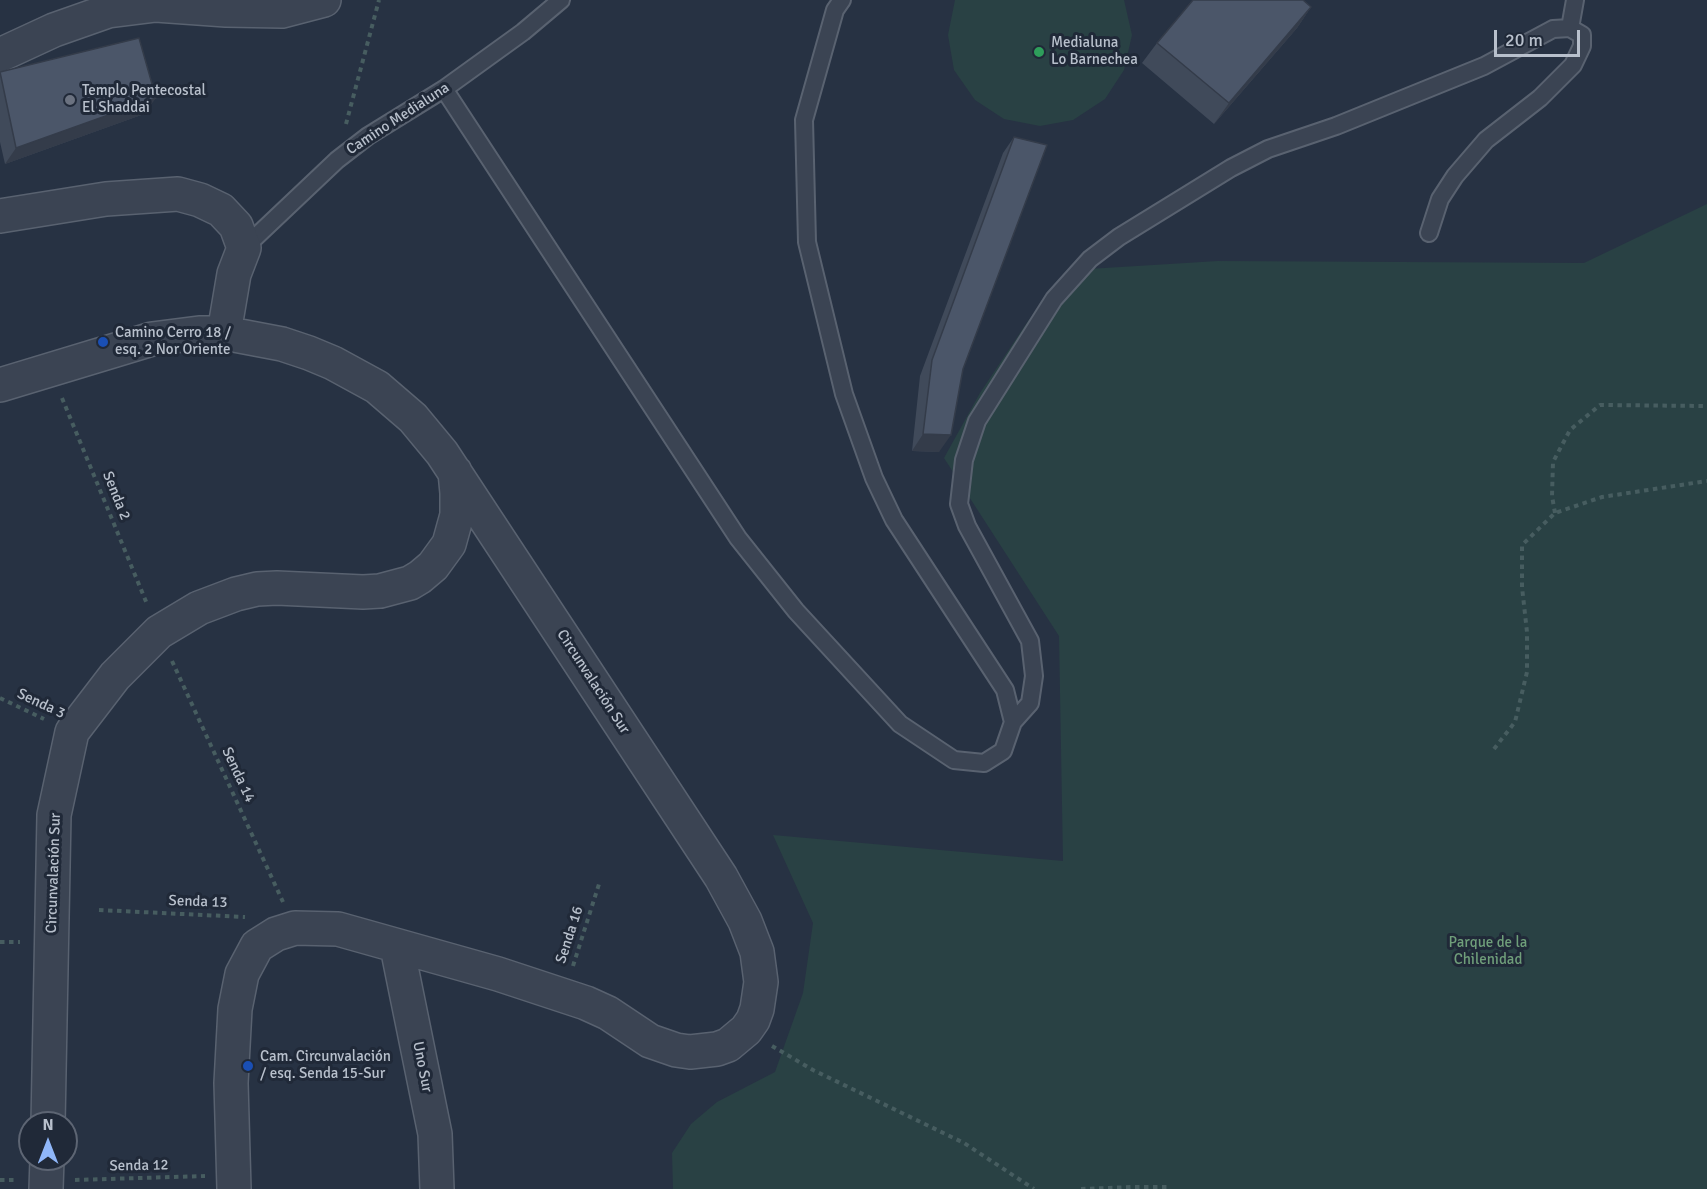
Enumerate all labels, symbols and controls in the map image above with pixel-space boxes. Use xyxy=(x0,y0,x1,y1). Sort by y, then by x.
scale bar xyxy=(1497,18,1582,56)
text: 20 m xyxy=(1505,29,1543,51)
place label: Medialuna Lo Barnechea xyxy=(1051,34,1138,69)
marker: Medialuna Lo Barnechea xyxy=(1032,45,1046,59)
street label: Camino Medialuna xyxy=(343,79,453,159)
place label: Templo Pentecostal El Shaddai xyxy=(82,82,206,117)
marker: Templo Pentecostal El Shaddai xyxy=(63,93,77,107)
place label: Camino Cerro 18 / esq. 2 Nor Oriente xyxy=(115,324,231,359)
marker: Camino Cerro 18 / esq. 2 Nor Oriente xyxy=(96,335,110,349)
street label: Senda 2 xyxy=(98,469,134,523)
street label: Circunvalación Sur xyxy=(553,627,633,737)
street label: Senda 3 xyxy=(14,685,68,723)
street label: Senda 14 xyxy=(217,744,259,806)
street label: Circunvalación Sur xyxy=(43,812,65,934)
street label: Senda 13 xyxy=(168,892,228,912)
street label: Senda 16 xyxy=(552,904,588,966)
park label: Parque de la Chilenidad xyxy=(1449,934,1527,969)
street label: Uno Sur xyxy=(408,1040,436,1094)
place label: Cam. Circunvalación / esq. Senda 15-Sur xyxy=(260,1048,391,1083)
marker: Cam. Circunvalación / esq. Senda 15-Sur xyxy=(241,1059,255,1073)
north arrow xyxy=(18,1111,78,1171)
text: N xyxy=(42,1115,54,1135)
street label: Senda 12 xyxy=(109,1156,169,1176)

